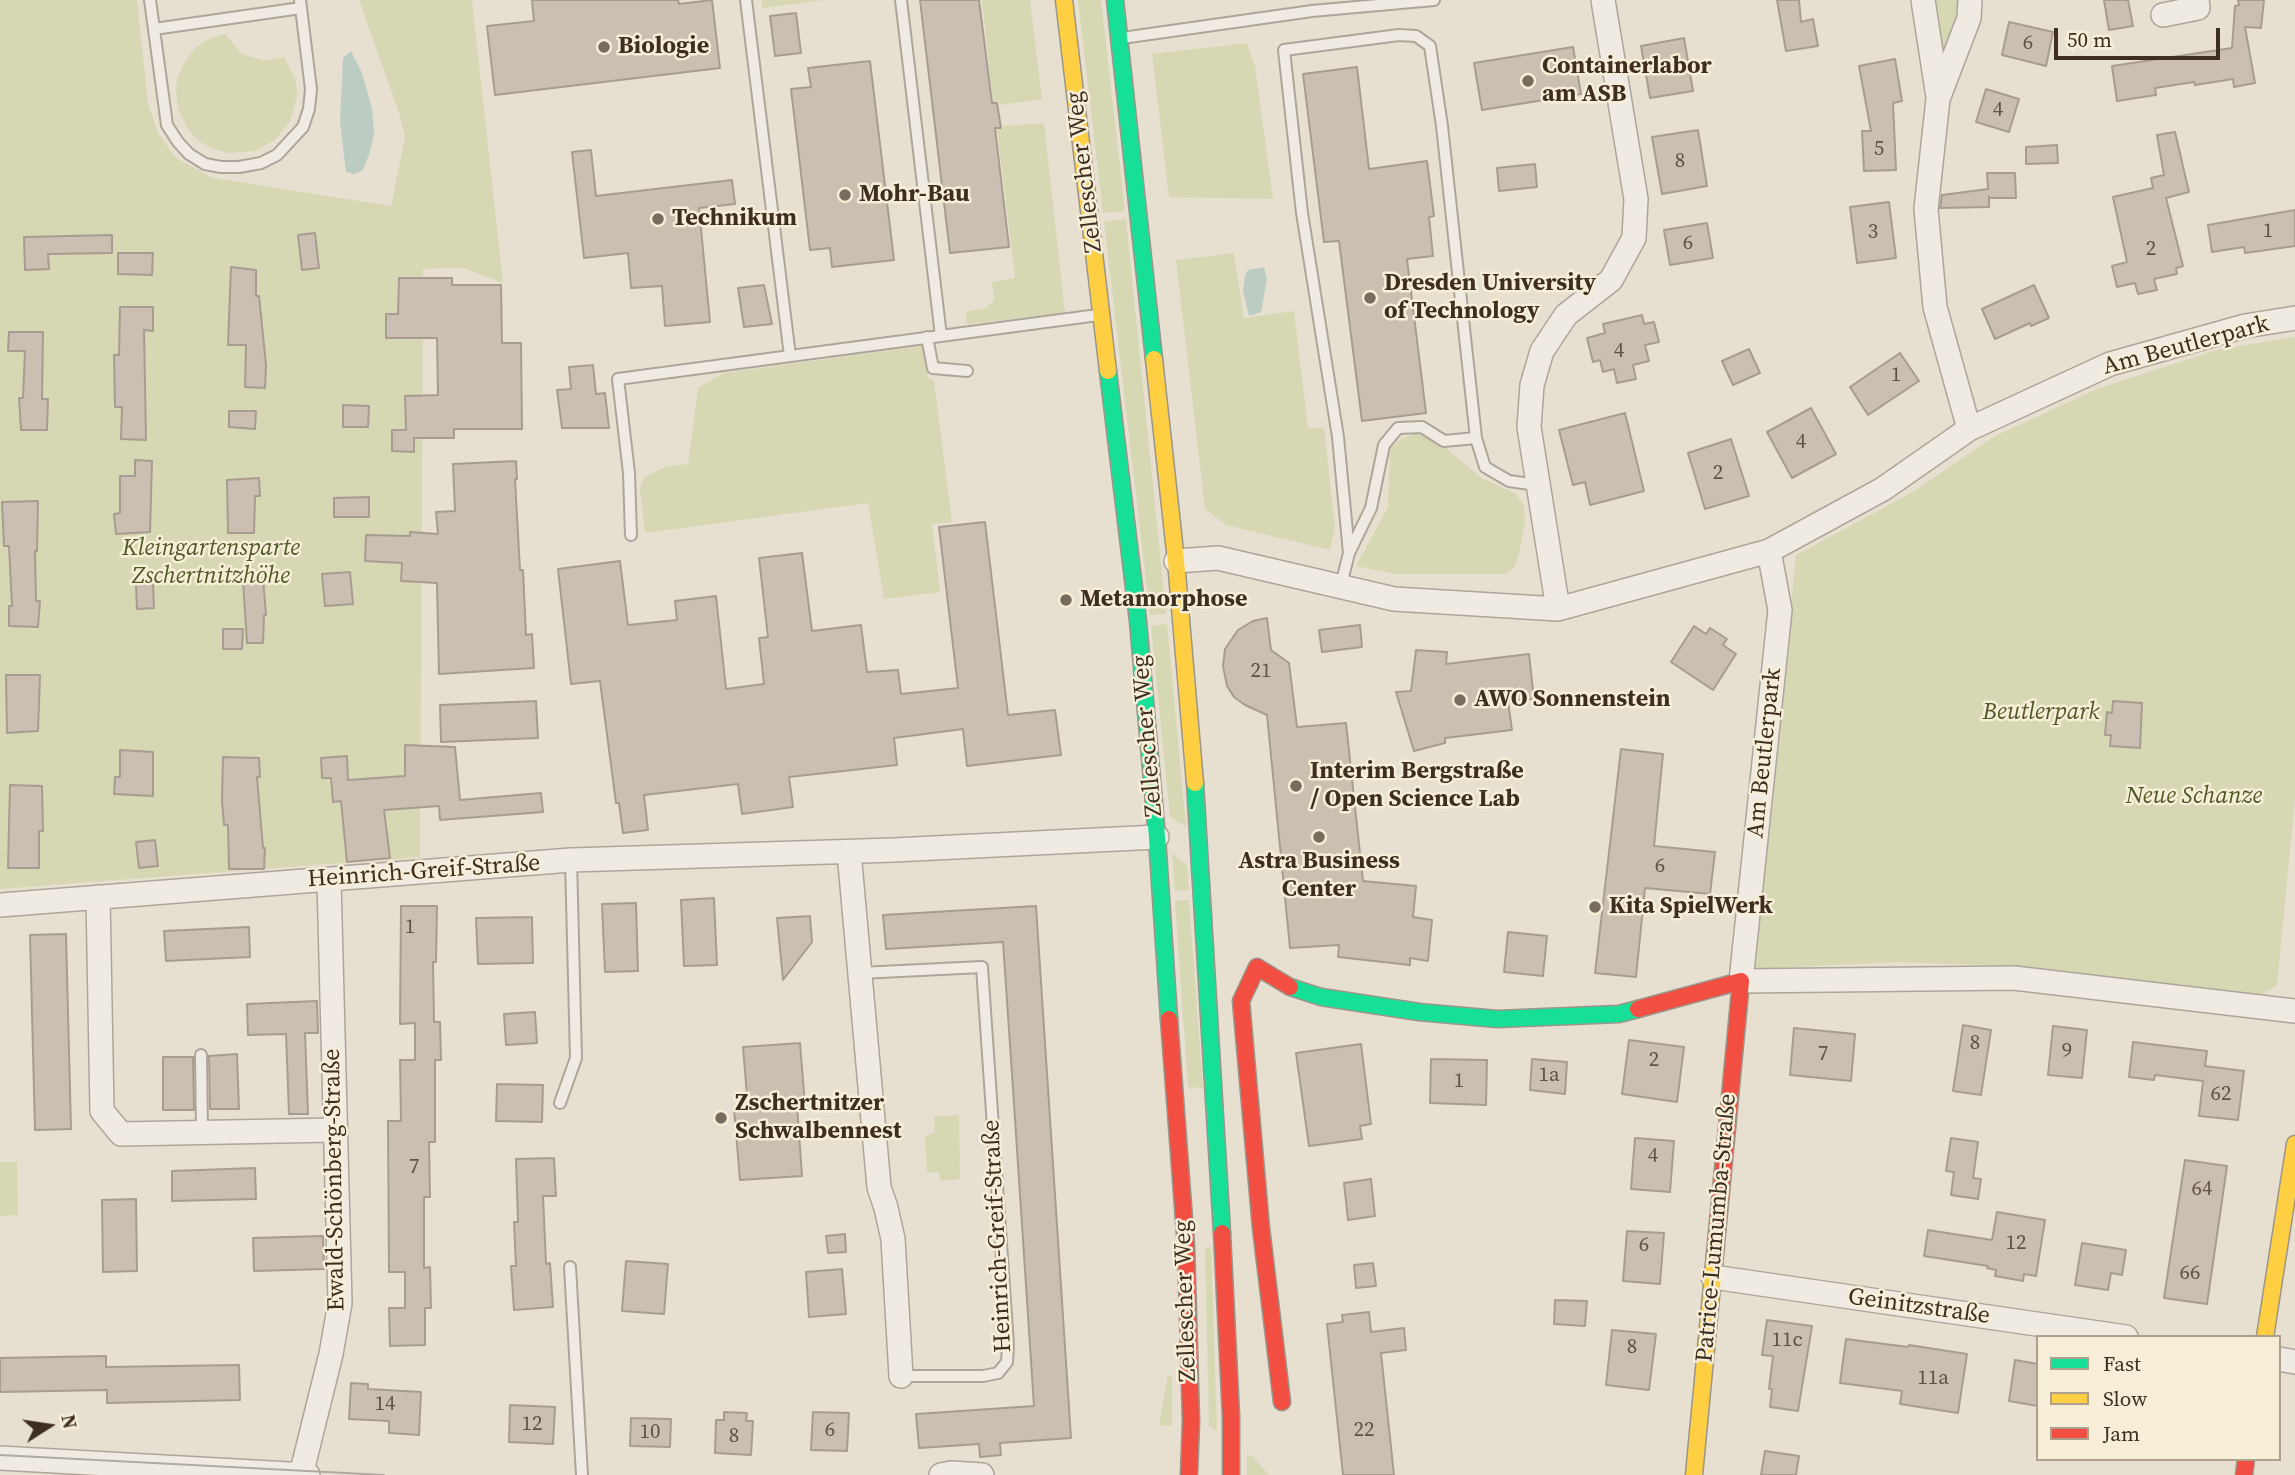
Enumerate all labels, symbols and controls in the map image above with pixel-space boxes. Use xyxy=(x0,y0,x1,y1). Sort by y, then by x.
scale bar xyxy=(2057,14,2223,58)
text: 50 m xyxy=(2067,25,2112,54)
house number: 6 xyxy=(2023,31,2033,57)
place label: Biologie xyxy=(618,33,709,61)
marker: Biologie xyxy=(596,39,612,55)
place label: Containerlabor am ASB xyxy=(1542,53,1712,109)
marker: Containerlabor am ASB xyxy=(1520,73,1536,89)
street label: Zellescher Weg xyxy=(1061,90,1109,254)
house number: 4 xyxy=(1993,98,2003,124)
house number: 5 xyxy=(1874,137,1884,163)
house number: 8 xyxy=(1675,149,1685,175)
place label: Mohr-Bau xyxy=(859,181,970,209)
marker: Mohr-Bau xyxy=(837,187,853,203)
place label: Technikum xyxy=(672,205,797,233)
marker: Technikum xyxy=(650,211,666,227)
house number: 1 xyxy=(2263,219,2273,245)
house number: 3 xyxy=(1868,220,1878,246)
house number: 6 xyxy=(1683,231,1693,257)
house number: 2 xyxy=(2146,237,2156,263)
place label: Dresden University of Technology xyxy=(1384,270,1596,326)
marker: Dresden University of Technology xyxy=(1362,290,1378,306)
street label: Am Beutlerpark xyxy=(2100,310,2272,382)
house number: 4 xyxy=(1614,339,1624,365)
house number: 1 xyxy=(1891,363,1901,389)
house number: 4 xyxy=(1796,430,1806,456)
house number: 2 xyxy=(1713,461,1723,487)
park label: Kleingartensparte Zschertnitzhöhe xyxy=(122,535,300,591)
place label: Metamorphose xyxy=(1080,586,1248,614)
marker: Metamorphose xyxy=(1058,592,1074,608)
street label: Zellescher Weg xyxy=(1127,654,1169,818)
house number: 21 xyxy=(1251,659,1271,685)
street label: Am Beutlerpark xyxy=(1742,666,1788,840)
place label: AWO Sonnenstein xyxy=(1474,686,1670,714)
marker: AWO Sonnenstein xyxy=(1452,692,1468,708)
park label: Beutlerpark xyxy=(1982,699,2100,727)
place label: Interim Bergstraße / Open Science Lab xyxy=(1310,758,1524,814)
marker: Interim Bergstraße / Open Science Lab xyxy=(1288,778,1304,794)
park label: Neue Schanze xyxy=(2126,783,2262,811)
marker: Astra Business Center xyxy=(1311,829,1327,845)
place label: Astra Business Center xyxy=(1238,848,1400,904)
street label: Heinrich-Greif-Straße xyxy=(307,849,541,895)
house number: 6 xyxy=(1655,854,1665,880)
place label: Kita SpielWerk xyxy=(1609,893,1773,921)
marker: Kita SpielWerk xyxy=(1587,899,1603,915)
house number: 1 xyxy=(405,915,415,941)
house number: 8 xyxy=(1970,1031,1980,1057)
house number: 9 xyxy=(2062,1039,2072,1065)
house number: 7 xyxy=(1818,1042,1828,1068)
street label: Ewald-Schönberg-Straße xyxy=(318,1048,352,1312)
house number: 2 xyxy=(1649,1048,1659,1074)
house number: 1a xyxy=(1538,1063,1560,1089)
house number: 1 xyxy=(1454,1069,1464,1095)
house number: 62 xyxy=(2211,1082,2231,1108)
place label: Zschertnitzer Schwalbennest xyxy=(735,1090,902,1146)
street label: Patrice-Lumumba-Straße xyxy=(1691,1092,1743,1364)
marker: Zschertnitzer Schwalbennest xyxy=(713,1110,729,1126)
street label: Heinrich-Greif-Straße xyxy=(978,1119,1018,1353)
house number: 4 xyxy=(1648,1144,1658,1170)
house number: 7 xyxy=(409,1155,419,1181)
house number: 64 xyxy=(2192,1177,2212,1203)
street label: Zellescher Weg xyxy=(1169,1219,1203,1383)
house number: 12 xyxy=(2006,1231,2026,1257)
house number: 6 xyxy=(1639,1233,1649,1259)
house number: 66 xyxy=(2180,1261,2200,1287)
street label: Geinitzstraße xyxy=(1846,1283,1992,1331)
house number: 11c xyxy=(1771,1328,1803,1354)
house number: 8 xyxy=(1627,1335,1637,1361)
legend xyxy=(2036,1335,2281,1461)
text: Fast xyxy=(2103,1349,2141,1378)
house number: 11a xyxy=(1917,1366,1949,1392)
text: Slow xyxy=(2103,1384,2147,1413)
north arrow xyxy=(14,1391,84,1461)
house number: 14 xyxy=(375,1392,395,1418)
text: N xyxy=(55,1412,84,1431)
house number: 12 xyxy=(522,1412,542,1438)
house number: 6 xyxy=(825,1418,835,1444)
house number: 22 xyxy=(1354,1418,1374,1444)
text: Jam xyxy=(2103,1419,2140,1448)
house number: 10 xyxy=(640,1420,660,1446)
house number: 8 xyxy=(729,1424,739,1450)

